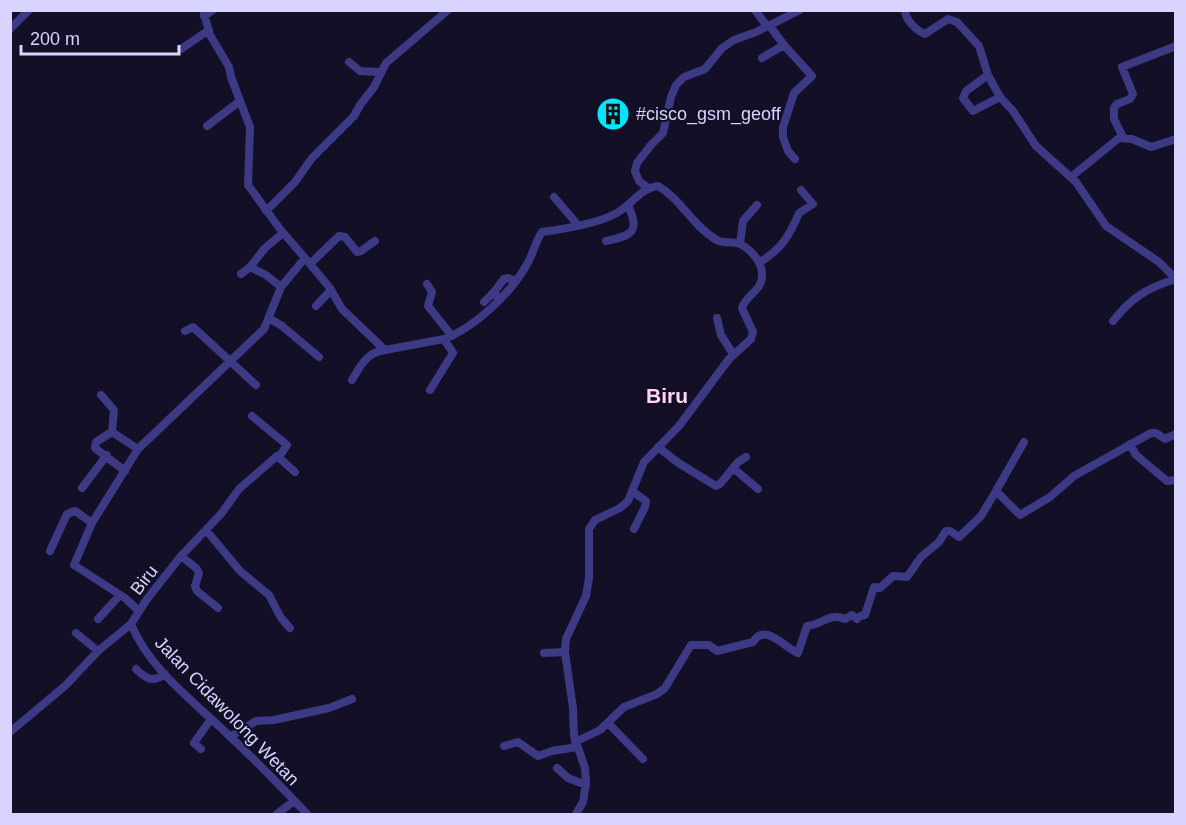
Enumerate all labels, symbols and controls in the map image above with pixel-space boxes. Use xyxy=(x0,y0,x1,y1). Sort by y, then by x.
scale bar xyxy=(21,18,178,56)
text: 200 m xyxy=(30,29,80,49)
building icon: #cisco_gsm_geoff xyxy=(595,96,631,132)
place label: #cisco_gsm_geoff xyxy=(636,104,782,125)
district label: Biru xyxy=(646,384,688,407)
street label: Biru xyxy=(126,561,162,599)
street label: Jalan Cidawolong Wetan xyxy=(151,633,303,789)

